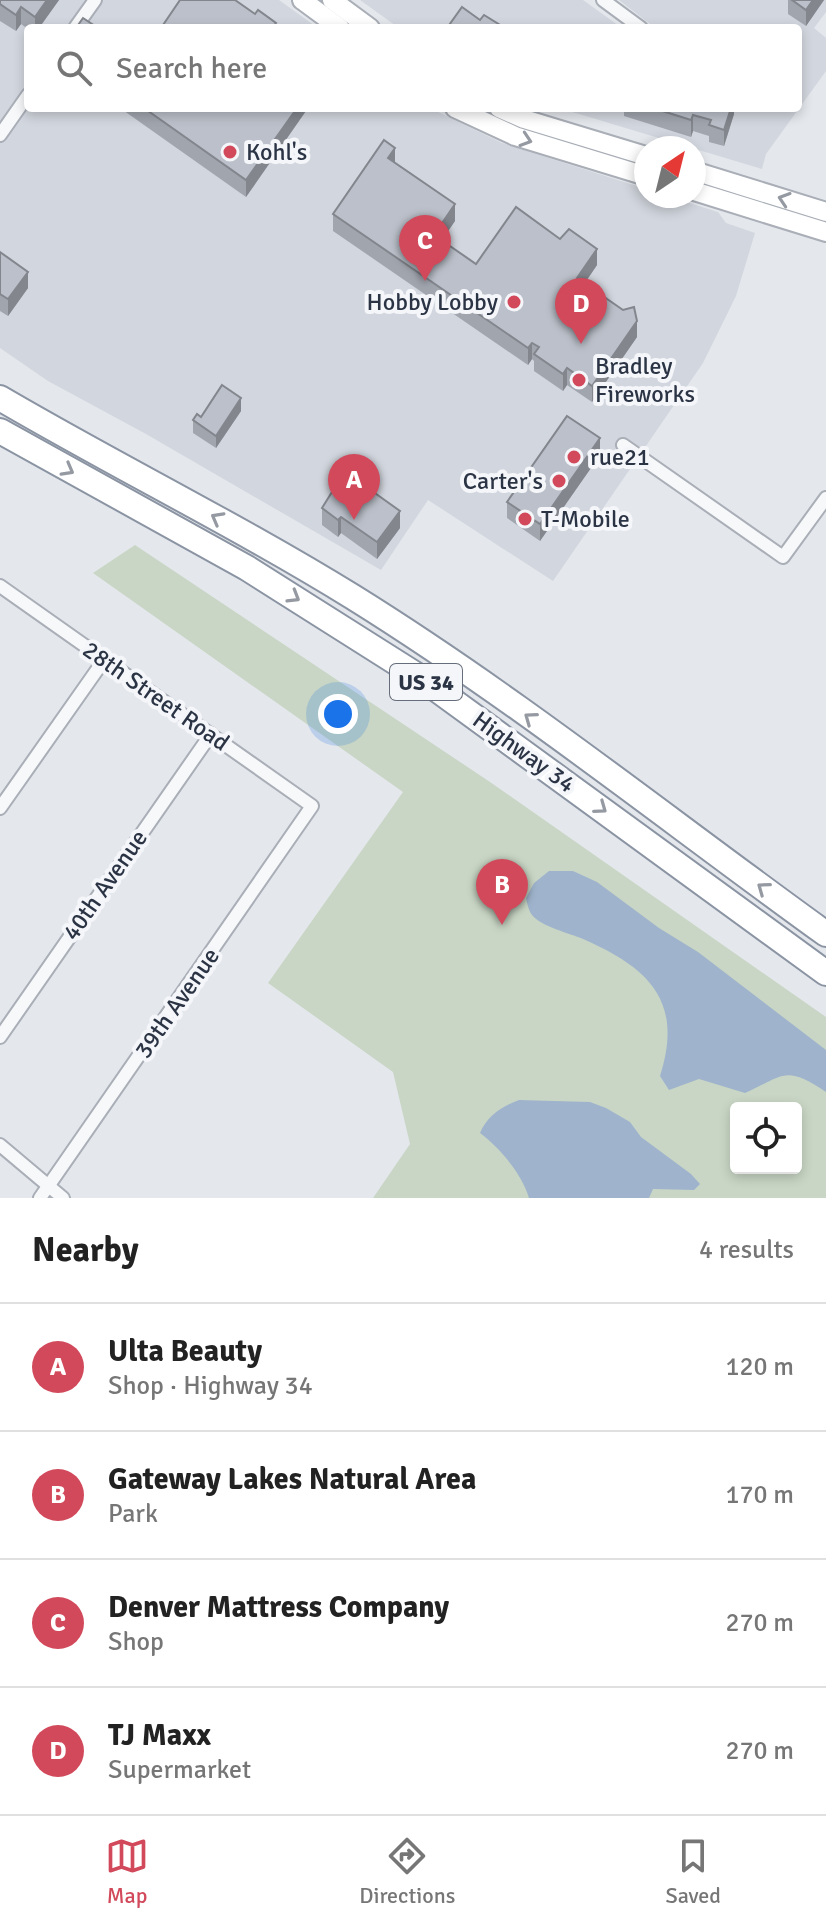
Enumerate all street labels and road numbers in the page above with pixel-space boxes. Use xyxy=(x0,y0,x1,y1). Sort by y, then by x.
street label: 28th Street Road xyxy=(77,634,235,758)
road number: US 34 xyxy=(390,664,462,700)
street label: Highway 34 xyxy=(467,705,581,799)
street label: 40th Avenue xyxy=(56,824,154,946)
street label: 39th Avenue xyxy=(128,942,226,1064)

